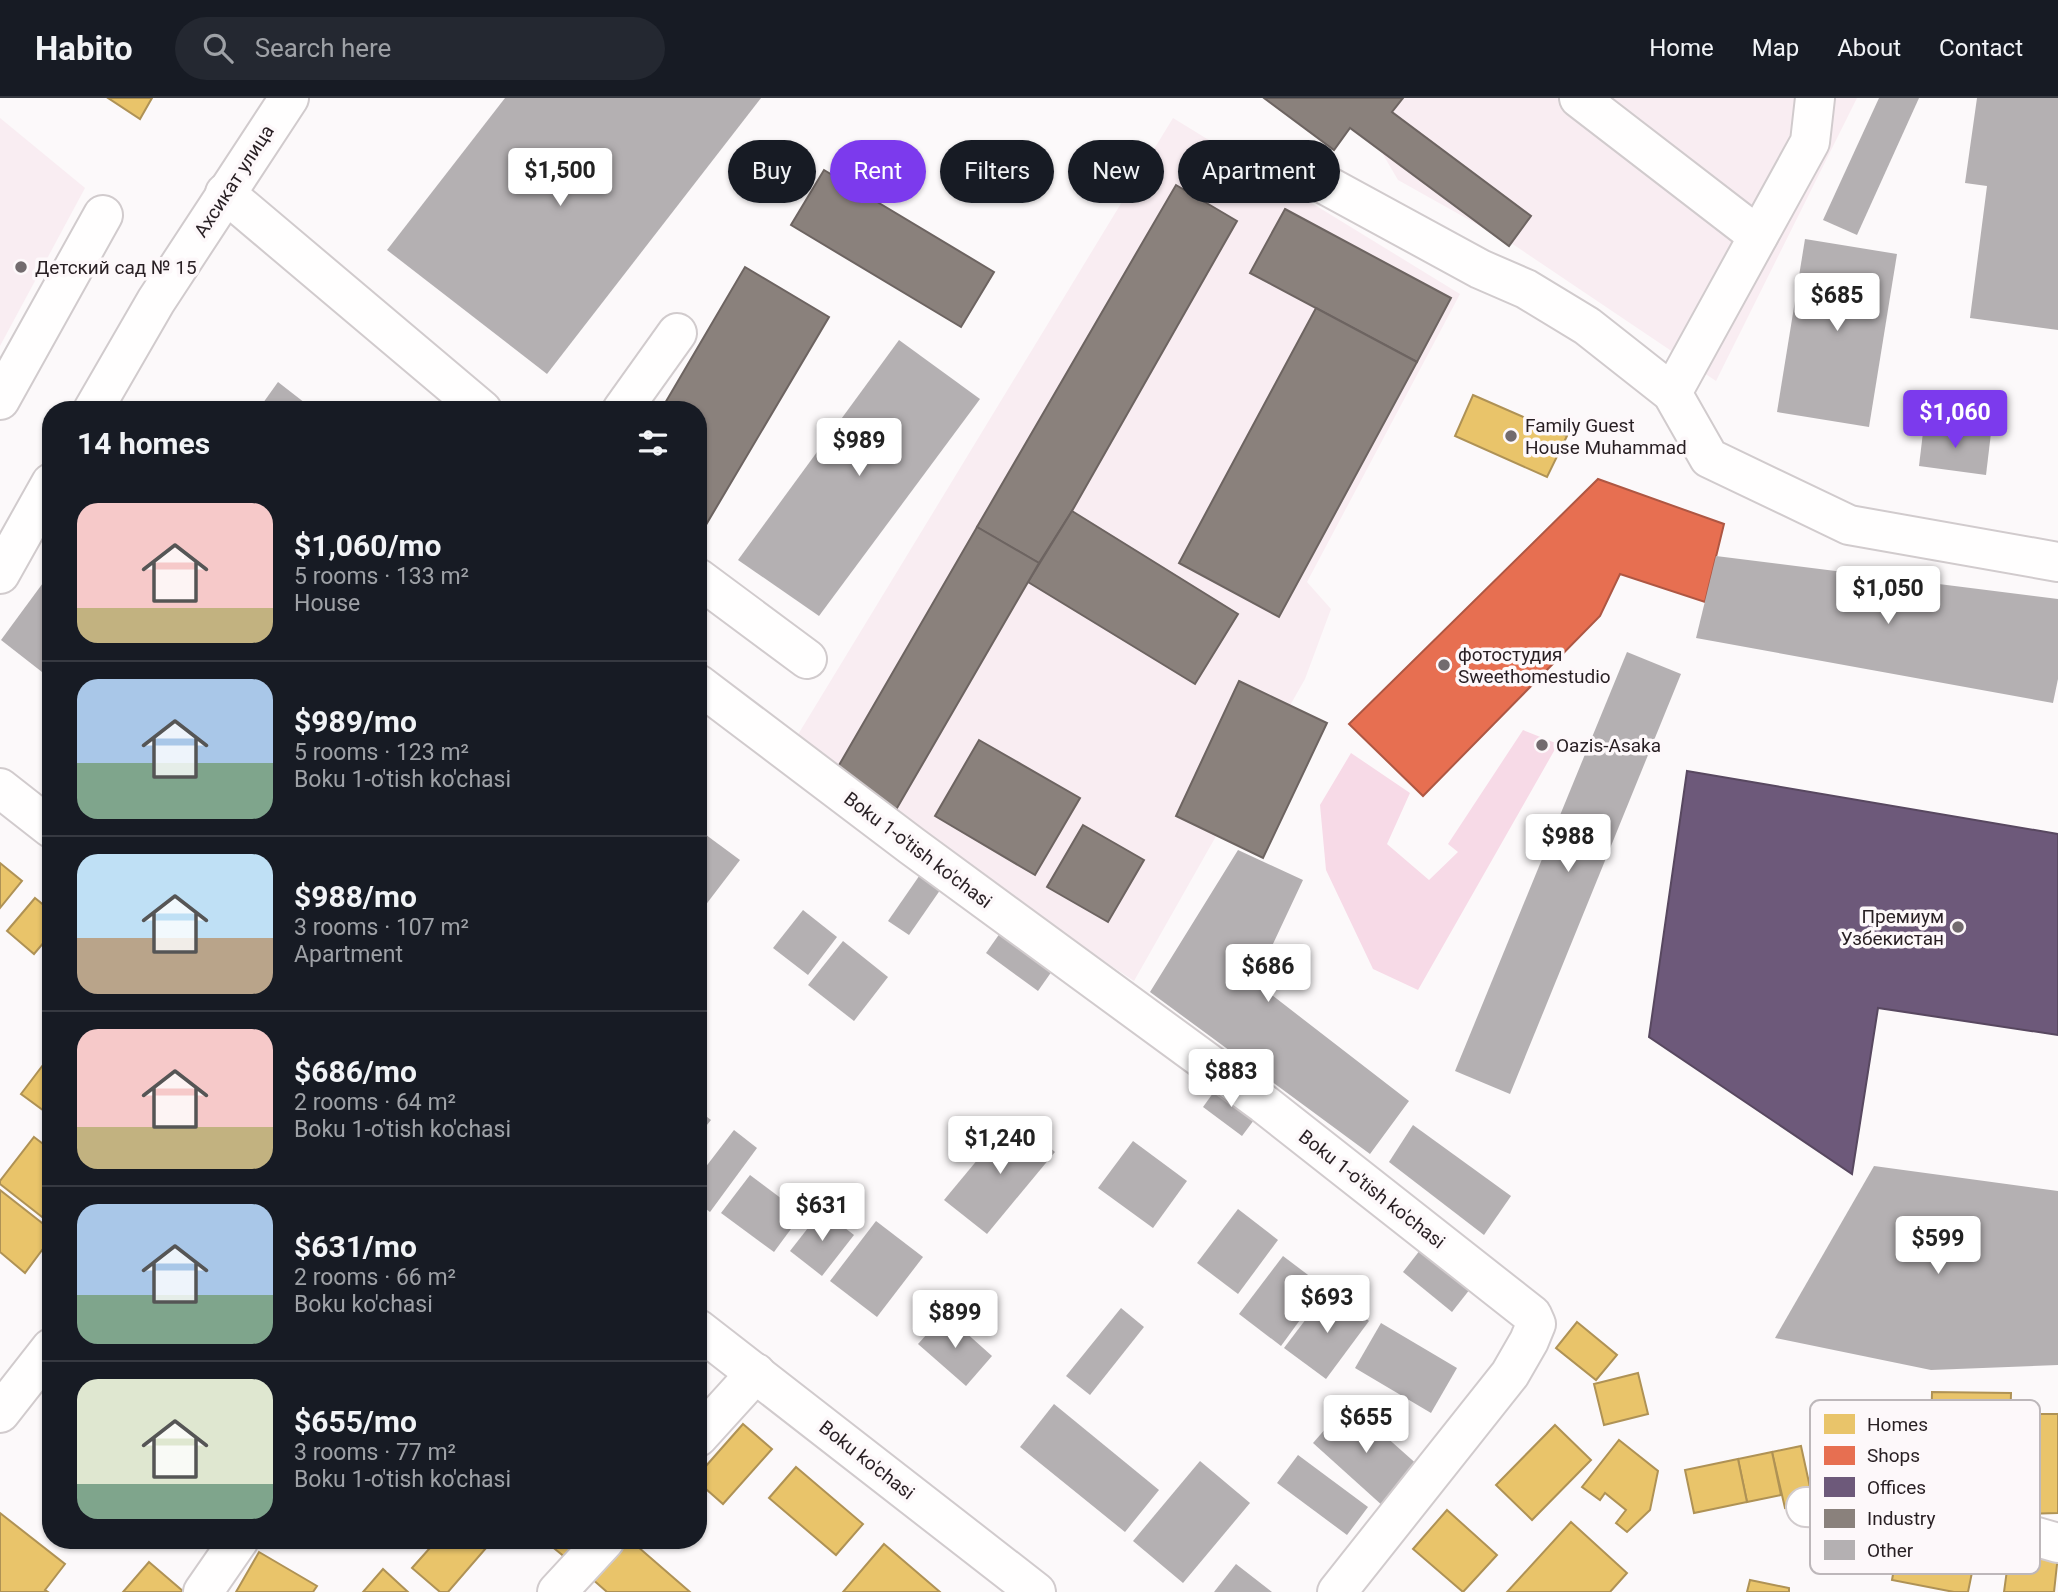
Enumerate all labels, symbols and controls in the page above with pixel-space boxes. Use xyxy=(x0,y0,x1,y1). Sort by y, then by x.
search box xyxy=(175,17,665,80)
text: Habito xyxy=(35,29,133,68)
icon: search xyxy=(199,29,237,67)
text: Search here xyxy=(255,33,391,63)
text: Home xyxy=(1649,34,1714,62)
text: Map xyxy=(1752,34,1799,62)
text: About xyxy=(1837,34,1901,62)
text: Contact xyxy=(1939,34,2023,62)
street label: Ахсикат улица xyxy=(189,121,279,241)
chip: Buy xyxy=(728,140,816,203)
chip: Rent xyxy=(830,140,926,203)
chip: Filters xyxy=(940,140,1054,203)
chip: New xyxy=(1068,140,1164,203)
chip: Apartment xyxy=(1178,140,1340,203)
pin: $1,500 xyxy=(503,148,617,208)
text: $1,500 xyxy=(524,157,596,184)
place label: Детский сад № 15 xyxy=(35,256,197,279)
marker: Детский сад № 15 xyxy=(13,259,29,275)
pin: $685 xyxy=(1796,274,1878,333)
text: $685 xyxy=(1811,282,1863,309)
pin: $1,060 xyxy=(1898,390,2012,450)
text: $1,060 xyxy=(1919,399,1991,426)
place label: Family Guest House Muhammad xyxy=(1525,414,1687,459)
pin: $989 xyxy=(818,418,900,478)
icon: filters xyxy=(634,424,672,462)
text: 14 homes xyxy=(77,426,210,461)
text: $989 xyxy=(833,427,885,454)
marker: Family Guest House Muhammad xyxy=(1503,428,1519,444)
text: $1,060/mo xyxy=(294,528,442,563)
icon: home xyxy=(133,531,217,615)
text: 5 rooms · 133 m² xyxy=(294,563,469,590)
pin: $1,050 xyxy=(1831,566,1945,626)
text: $1,050 xyxy=(1852,575,1924,602)
text: House xyxy=(294,590,360,617)
place label: фотостудия Sweethomestudio xyxy=(1458,643,1611,688)
marker: фотостудия Sweethomestudio xyxy=(1436,657,1452,673)
text: $989/mo xyxy=(294,704,417,739)
icon: home xyxy=(133,707,217,791)
place label: Oazis-Asaka xyxy=(1556,734,1661,757)
marker: Oazis-Asaka xyxy=(1534,737,1550,753)
text: 5 rooms · 123 m² xyxy=(294,739,469,766)
text: Boku 1-o'tish ko'chasi xyxy=(294,766,511,793)
street label: Boku 1-o'tish ko'chasi xyxy=(839,787,997,913)
pin: $988 xyxy=(1527,814,1609,874)
text: $988 xyxy=(1542,823,1594,850)
text: $988/mo xyxy=(294,879,417,914)
icon: home xyxy=(133,882,217,966)
place label: Премиум Узбекистан xyxy=(1841,905,1944,950)
text: 3 rooms · 107 m² xyxy=(294,914,469,941)
marker: Премиум Узбекистан xyxy=(1950,919,1966,935)
text: Apartment xyxy=(294,941,403,968)
pin: $686 xyxy=(1227,944,1309,1004)
text: $686 xyxy=(1242,953,1294,980)
pin: $883 xyxy=(1190,1049,1272,1109)
text: $686/mo xyxy=(294,1054,417,1089)
icon: home xyxy=(133,1057,217,1141)
text: $883 xyxy=(1205,1058,1257,1085)
text: 2 rooms · 64 m² xyxy=(294,1089,456,1116)
text: Boku 1-o'tish ko'chasi xyxy=(294,1116,511,1143)
pin: $1,240 xyxy=(943,1116,1057,1176)
text: $1,240 xyxy=(964,1125,1036,1152)
street label: Boku 1-o'tish ko'chasi xyxy=(1294,1125,1450,1253)
pin: $631 xyxy=(781,1184,863,1243)
text: $631 xyxy=(796,1192,848,1219)
pin: $599 xyxy=(1897,1216,1979,1276)
text: $599 xyxy=(1912,1225,1964,1252)
text: $631/mo xyxy=(294,1229,417,1264)
icon: home xyxy=(133,1232,217,1316)
text: 2 rooms · 66 m² xyxy=(294,1264,456,1291)
pin: $693 xyxy=(1286,1276,1368,1335)
text: $693 xyxy=(1301,1284,1353,1311)
pin: $899 xyxy=(914,1290,996,1350)
text: Boku ko'chasi xyxy=(294,1291,433,1318)
text: $899 xyxy=(929,1299,981,1326)
pin: $655 xyxy=(1325,1396,1407,1455)
legend xyxy=(1810,1400,2040,1574)
text: $655/mo xyxy=(294,1404,417,1439)
text: $655 xyxy=(1340,1404,1392,1431)
icon: home xyxy=(133,1407,217,1491)
text: Homes xyxy=(1867,1413,1928,1436)
street label: Boku ko'chasi xyxy=(815,1416,919,1504)
text: 3 rooms · 77 m² xyxy=(294,1439,456,1466)
text: Shops xyxy=(1867,1444,1920,1467)
text: Boku 1-o'tish ko'chasi xyxy=(294,1466,511,1493)
text: Offices xyxy=(1867,1476,1926,1499)
text: Industry xyxy=(1867,1507,1935,1530)
text: Other xyxy=(1867,1539,1914,1562)

